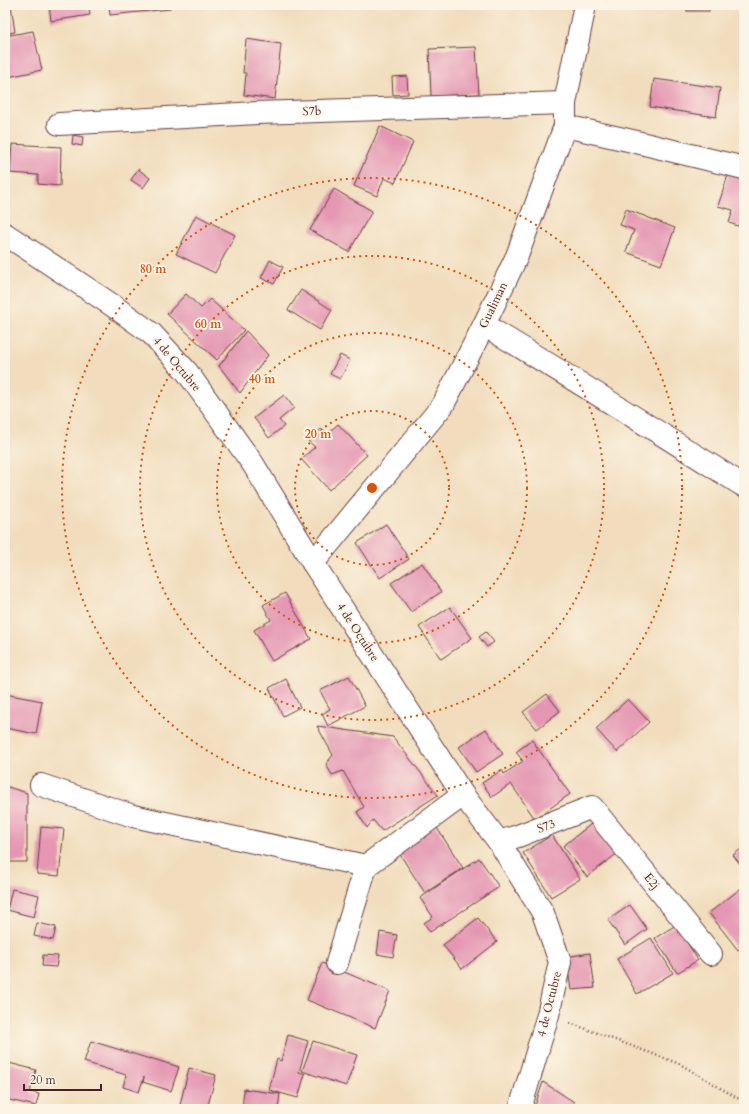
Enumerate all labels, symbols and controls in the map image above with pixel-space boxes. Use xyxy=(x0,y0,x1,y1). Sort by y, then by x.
street label: S7b xyxy=(302,103,322,119)
text: 80 m xyxy=(140,261,167,277)
street label: Gualiman xyxy=(475,279,511,331)
text: 60 m xyxy=(195,316,222,332)
street label: 4 de Octubre xyxy=(149,333,205,395)
text: 40 m xyxy=(249,371,276,387)
text: 20 m xyxy=(305,426,332,442)
centre of rings xyxy=(365,481,379,495)
street label: 4 de Octubre xyxy=(333,600,383,664)
street label: S73 xyxy=(535,815,557,837)
street label: E2j xyxy=(640,869,664,893)
street label: 4 de Octubre xyxy=(533,970,565,1038)
scale bar xyxy=(24,1066,101,1092)
text: 20 m xyxy=(30,1072,57,1088)

